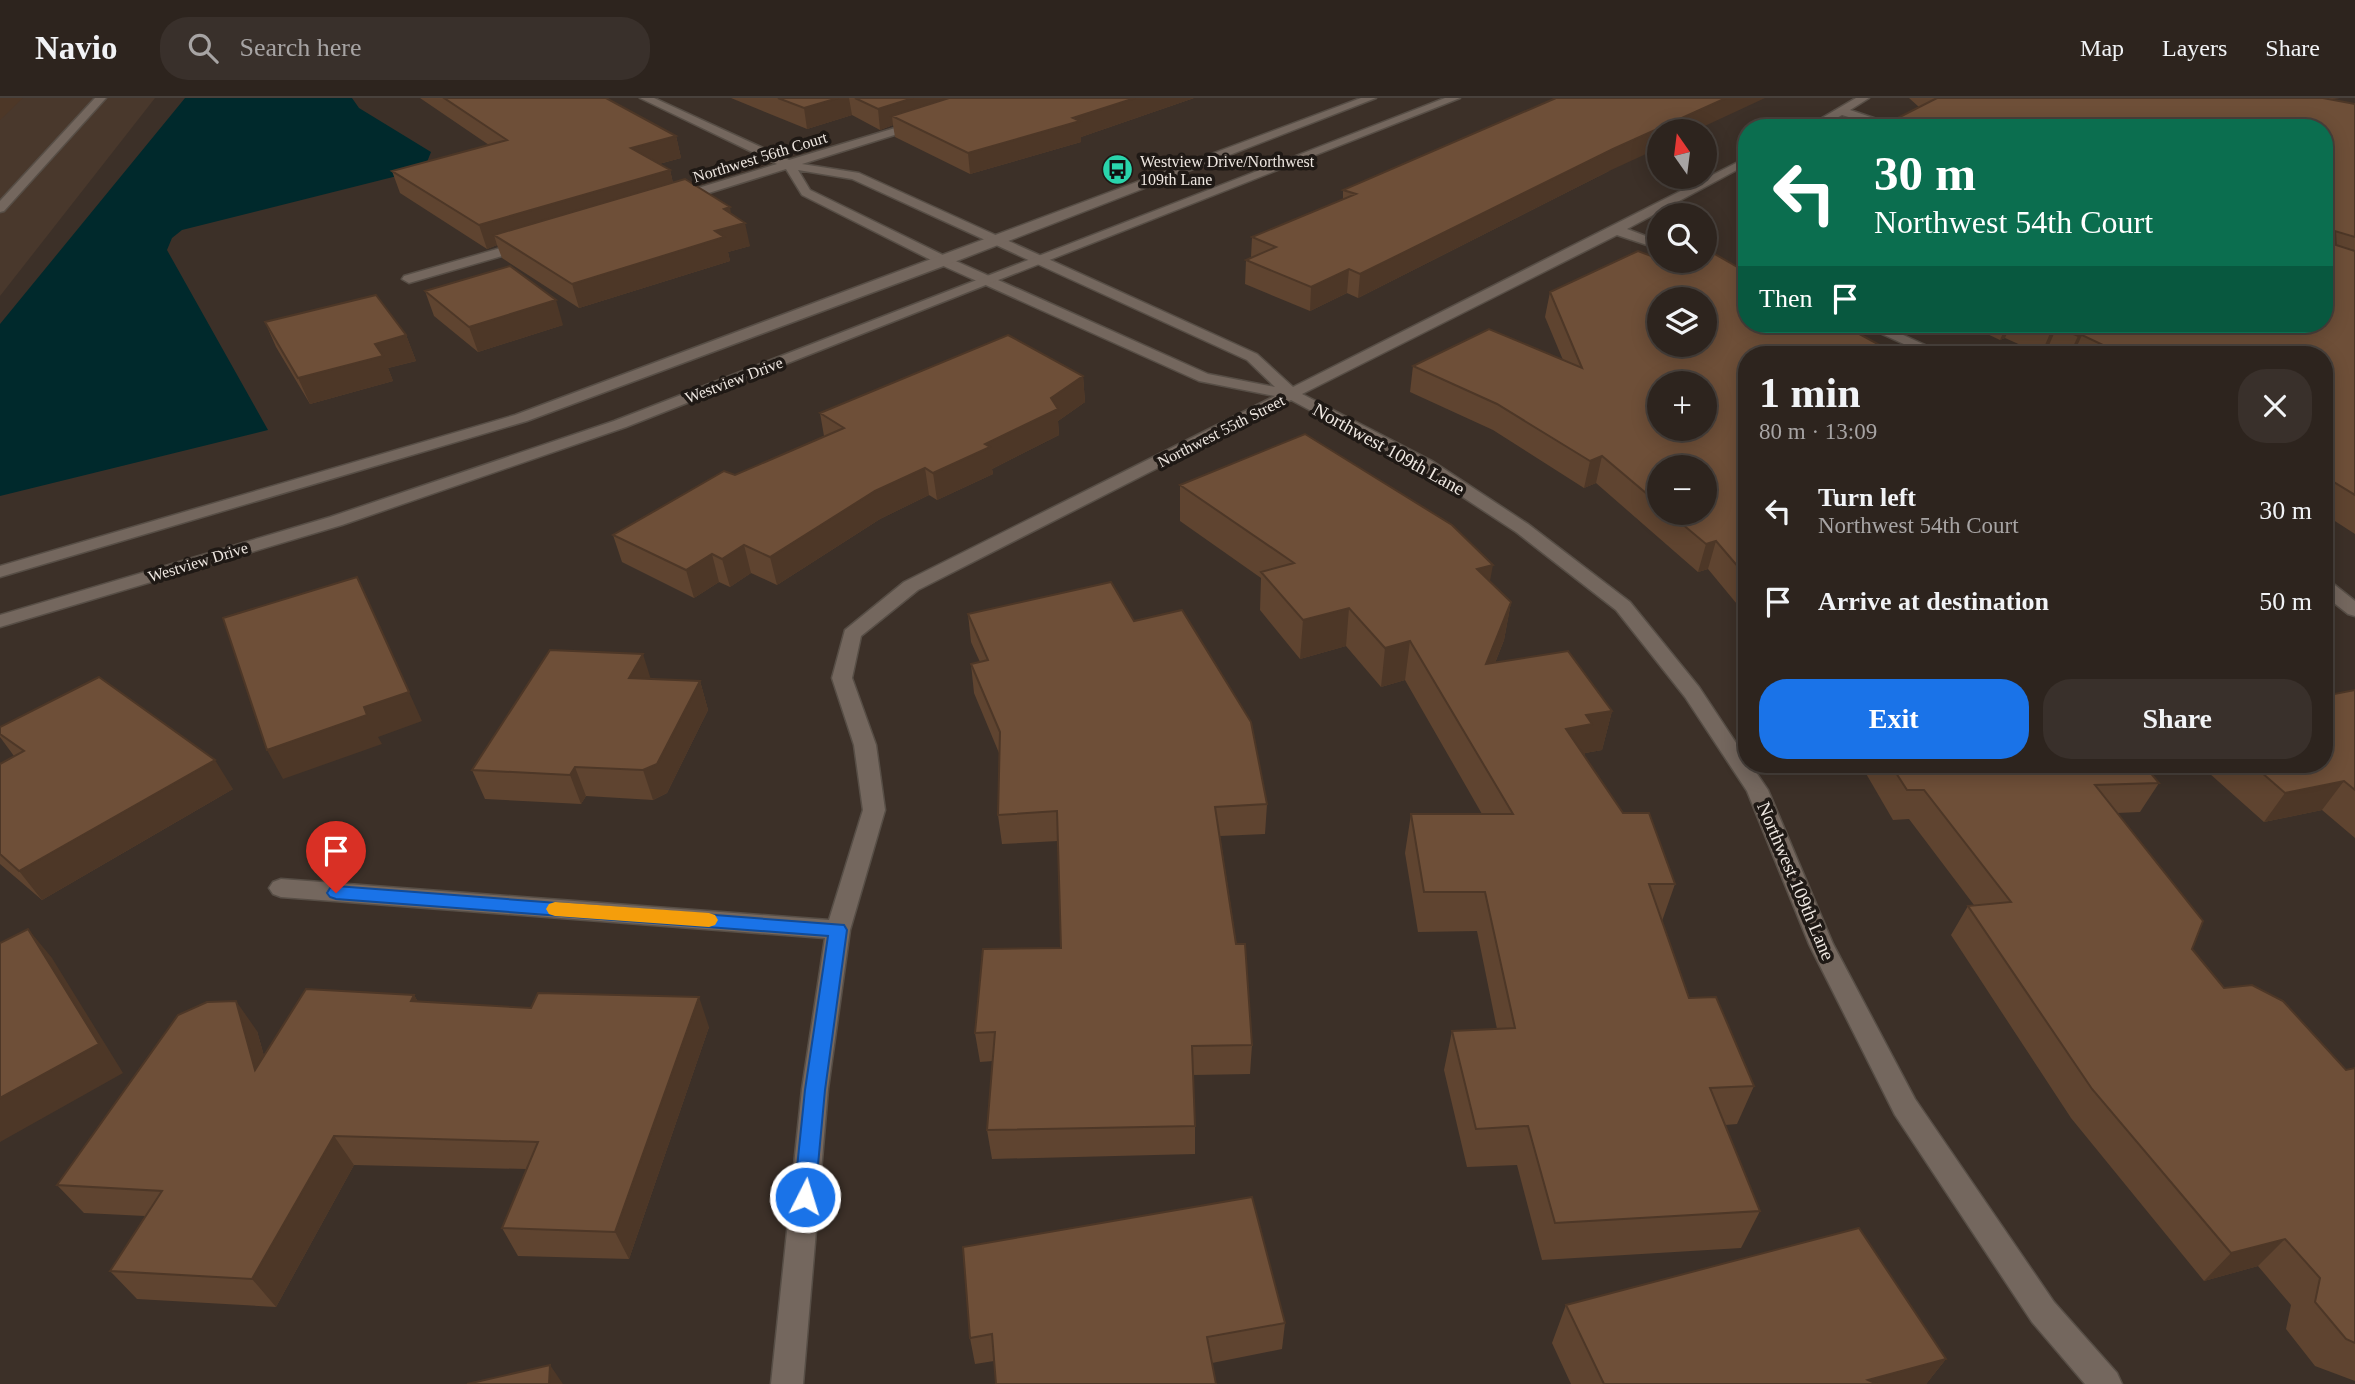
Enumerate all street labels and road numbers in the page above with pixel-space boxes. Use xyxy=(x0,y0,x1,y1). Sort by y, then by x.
street label: Northwest 56th Court xyxy=(691,128,830,186)
street label: Westview Drive xyxy=(683,354,785,406)
street label: Northwest 55th Street xyxy=(1155,391,1288,470)
street label: Northwest 109th Lane xyxy=(1310,399,1468,499)
street label: Westview Drive xyxy=(146,539,250,585)
street label: Northwest 109th Lane xyxy=(1753,799,1839,963)

